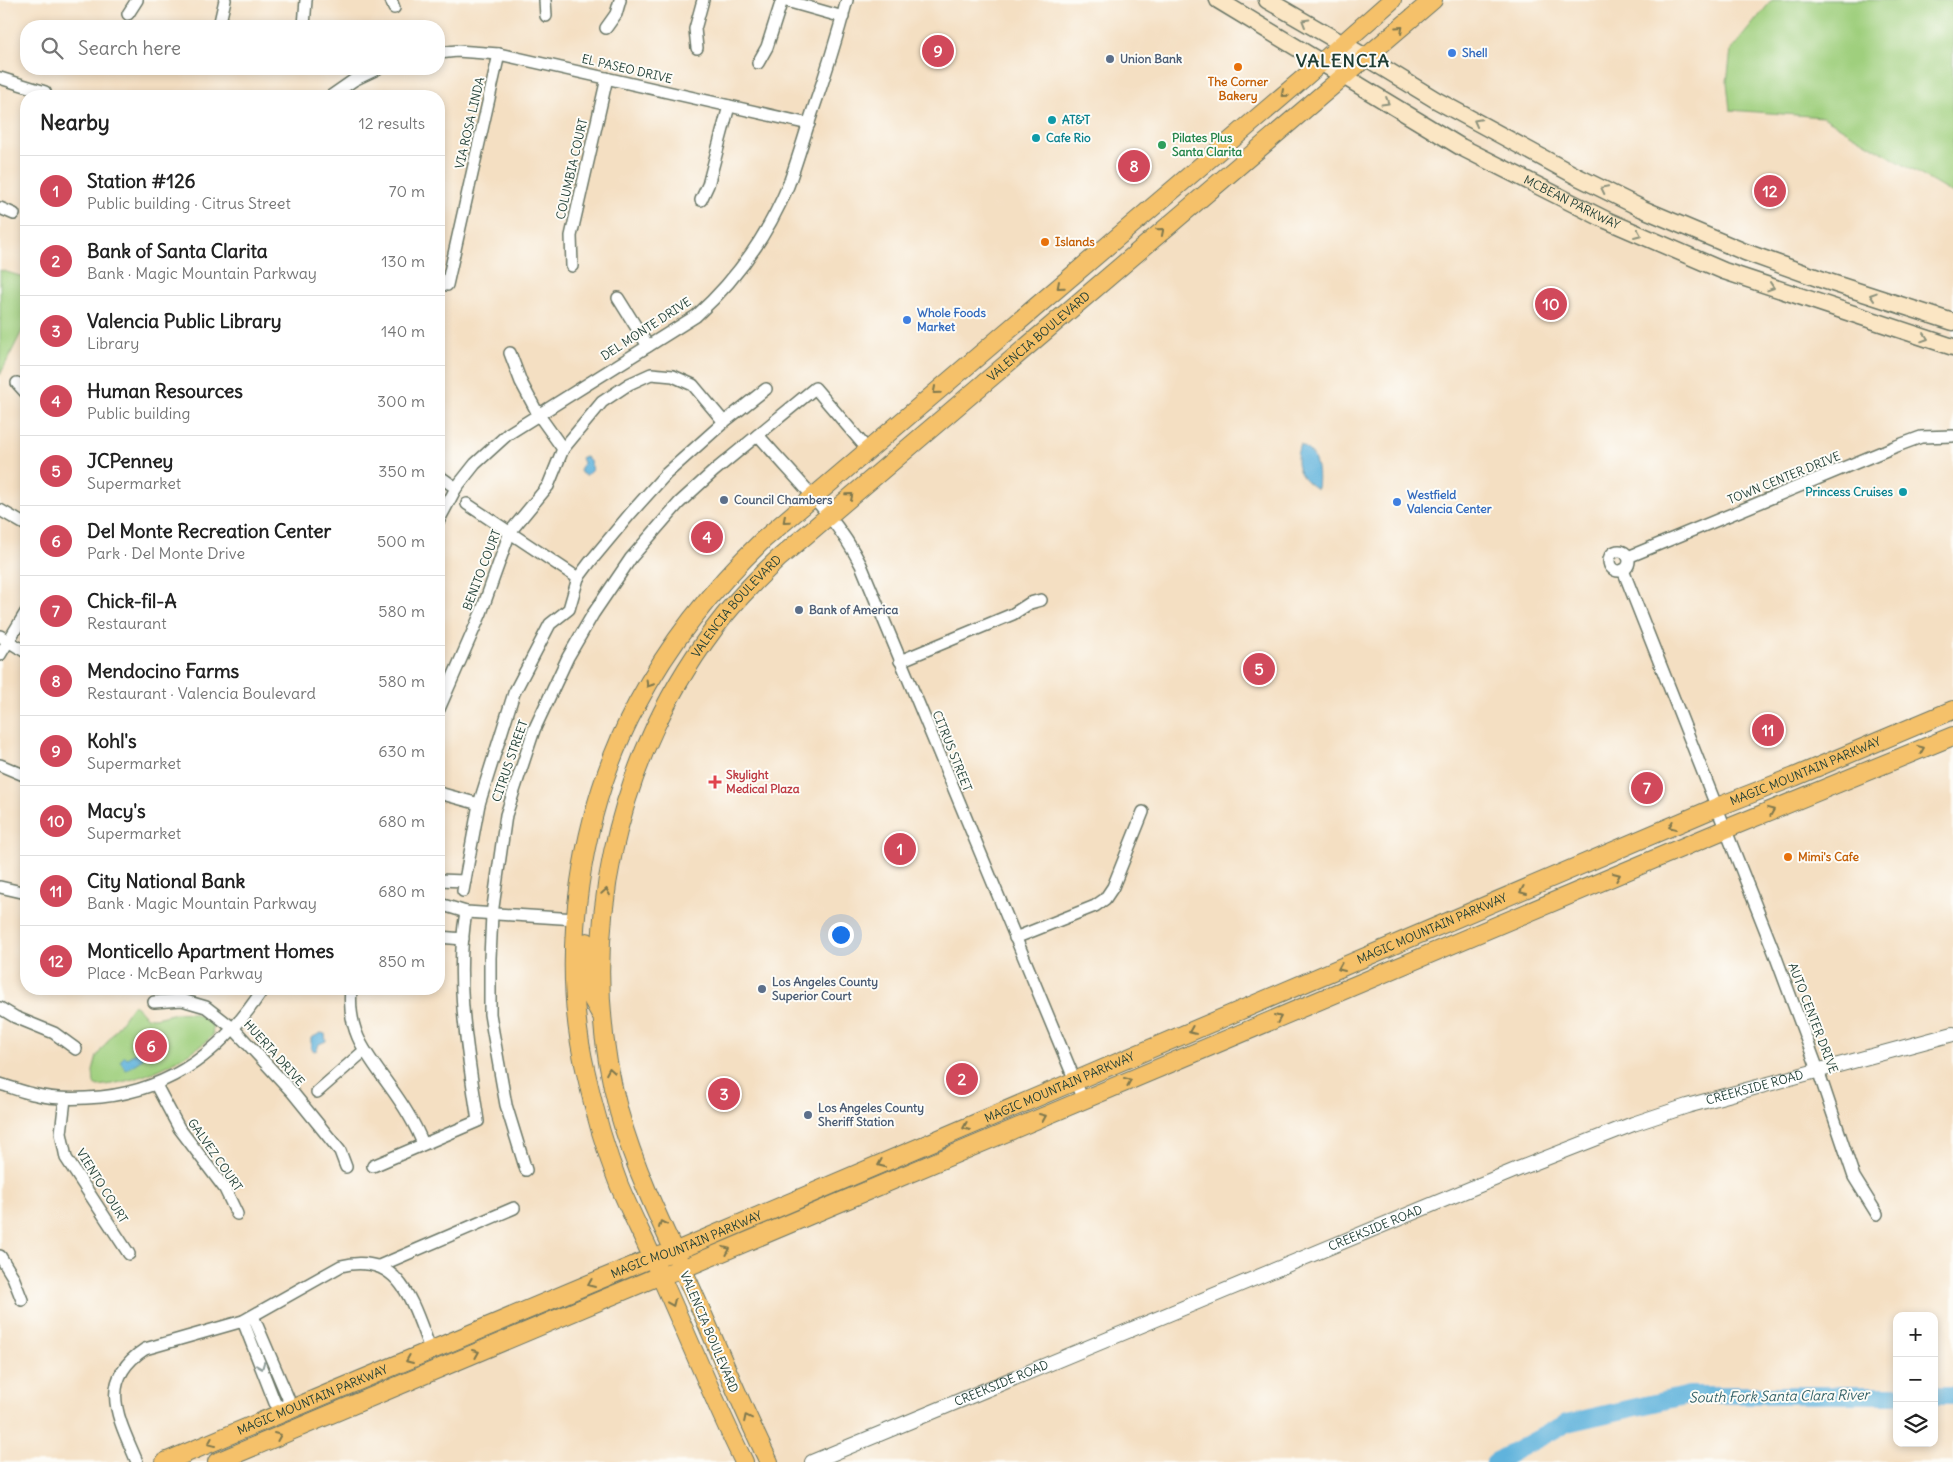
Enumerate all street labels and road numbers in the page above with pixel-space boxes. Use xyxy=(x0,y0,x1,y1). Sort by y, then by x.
street label: EL PASEO DRIVE xyxy=(580,51,674,86)
street label: VIA ROSA LINDA xyxy=(452,75,487,170)
street label: COLUMBIA COURT xyxy=(553,117,590,221)
street label: MCBEAN PARKWAY xyxy=(1521,172,1623,232)
street label: VALENCIA BOULEVARD xyxy=(984,288,1093,384)
street label: DEL MONTE DRIVE xyxy=(598,294,694,363)
street label: TOWN CENTER DRIVE xyxy=(1725,448,1842,507)
street label: BENITO COURT xyxy=(459,527,504,612)
street label: VALENCIA BOULEVARD xyxy=(688,552,784,660)
street label: CITRUS STREET xyxy=(929,708,975,793)
street label: CITRUS STREET xyxy=(488,718,531,804)
street label: MAGIC MOUNTAIN PARKWAY xyxy=(1728,733,1883,808)
street label: MAGIC MOUNTAIN PARKWAY xyxy=(1355,889,1509,967)
street label: AUTO CENTER DRIVE xyxy=(1786,961,1841,1075)
street label: HUERTA DRIVE xyxy=(241,1017,308,1089)
street label: MAGIC MOUNTAIN PARKWAY xyxy=(982,1048,1137,1126)
street label: CREEKSIDE ROAD xyxy=(1704,1067,1805,1108)
street label: GALVEZ COURT xyxy=(185,1116,246,1194)
street label: VIENTO COURT xyxy=(74,1146,131,1226)
street label: CREEKSIDE ROAD xyxy=(1326,1202,1424,1254)
street label: MAGIC MOUNTAIN PARKWAY xyxy=(608,1207,764,1281)
street label: VALENCIA BOULEVARD xyxy=(677,1269,742,1395)
street label: CREEKSIDE ROAD xyxy=(952,1357,1050,1409)
street label: MAGIC MOUNTAIN PARKWAY xyxy=(235,1361,390,1438)

